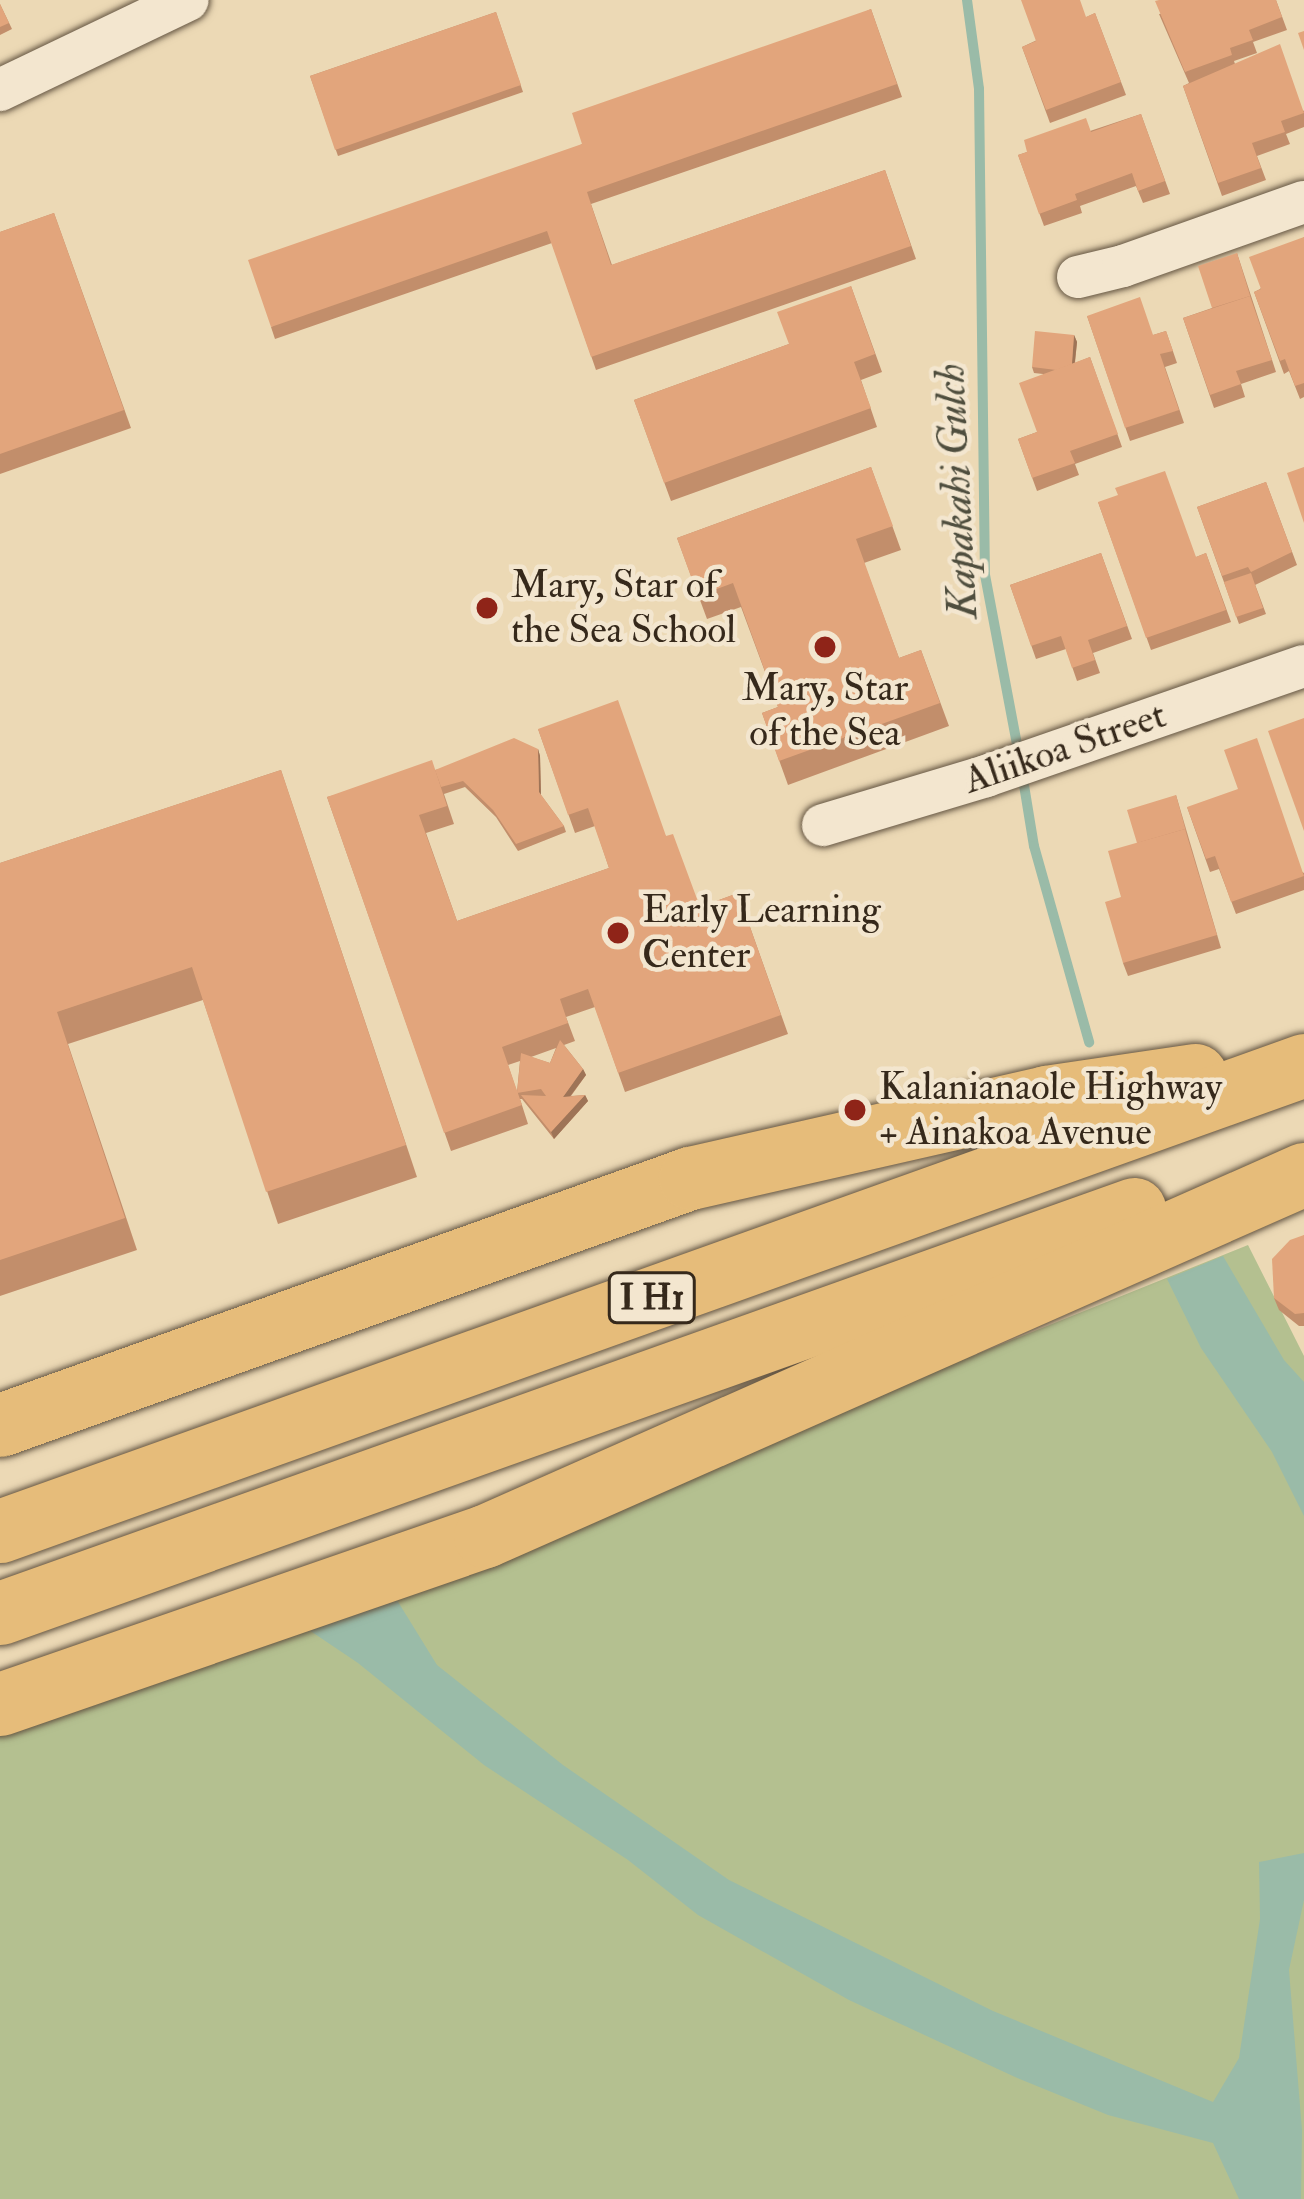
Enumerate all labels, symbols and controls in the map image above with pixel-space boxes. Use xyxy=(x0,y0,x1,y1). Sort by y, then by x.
water label: Kapakahi Gulch xyxy=(925,362,989,620)
place label: Mary, Star of the Sea School xyxy=(511,563,736,654)
marker: Mary, Star of the Sea School xyxy=(474,595,500,621)
marker: Mary, Star of the Sea xyxy=(812,634,838,660)
place label: Mary, Star of the Sea xyxy=(742,666,908,757)
street label: Aliikoa Street xyxy=(958,692,1172,804)
place label: Early Learning Center xyxy=(642,888,881,979)
marker: Early Learning Center xyxy=(605,920,631,946)
place label: Kalanianaole Highway + Ainakoa Avenue xyxy=(879,1065,1222,1156)
marker: Kalanianaole Highway + Ainakoa Avenue xyxy=(842,1097,868,1123)
road number: I H1 xyxy=(607,1268,697,1328)

